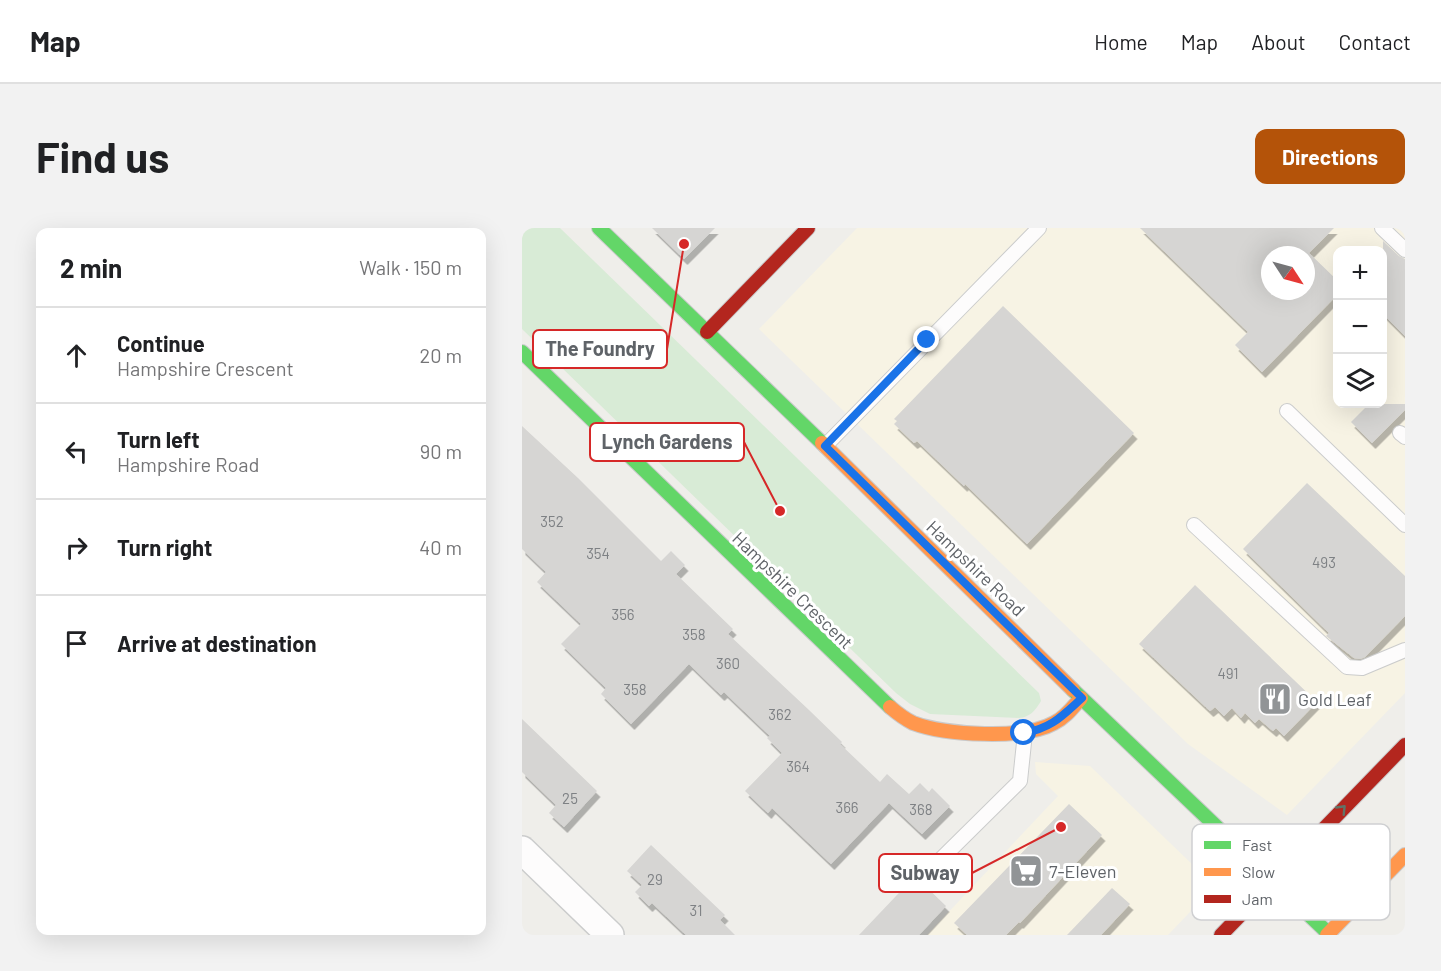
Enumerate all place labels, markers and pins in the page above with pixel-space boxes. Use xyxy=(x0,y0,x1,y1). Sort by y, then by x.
callout: The Foundry xyxy=(533,330,667,368)
callout: Lynch Gardens xyxy=(590,423,744,461)
restaurant icon: Gold Leaf xyxy=(1257,681,1293,717)
place label: Gold Leaf xyxy=(1298,688,1372,710)
supermarket icon: 7-Eleven xyxy=(1008,853,1044,889)
callout: Subway xyxy=(879,854,972,892)
place label: 7-Eleven xyxy=(1049,860,1117,882)

